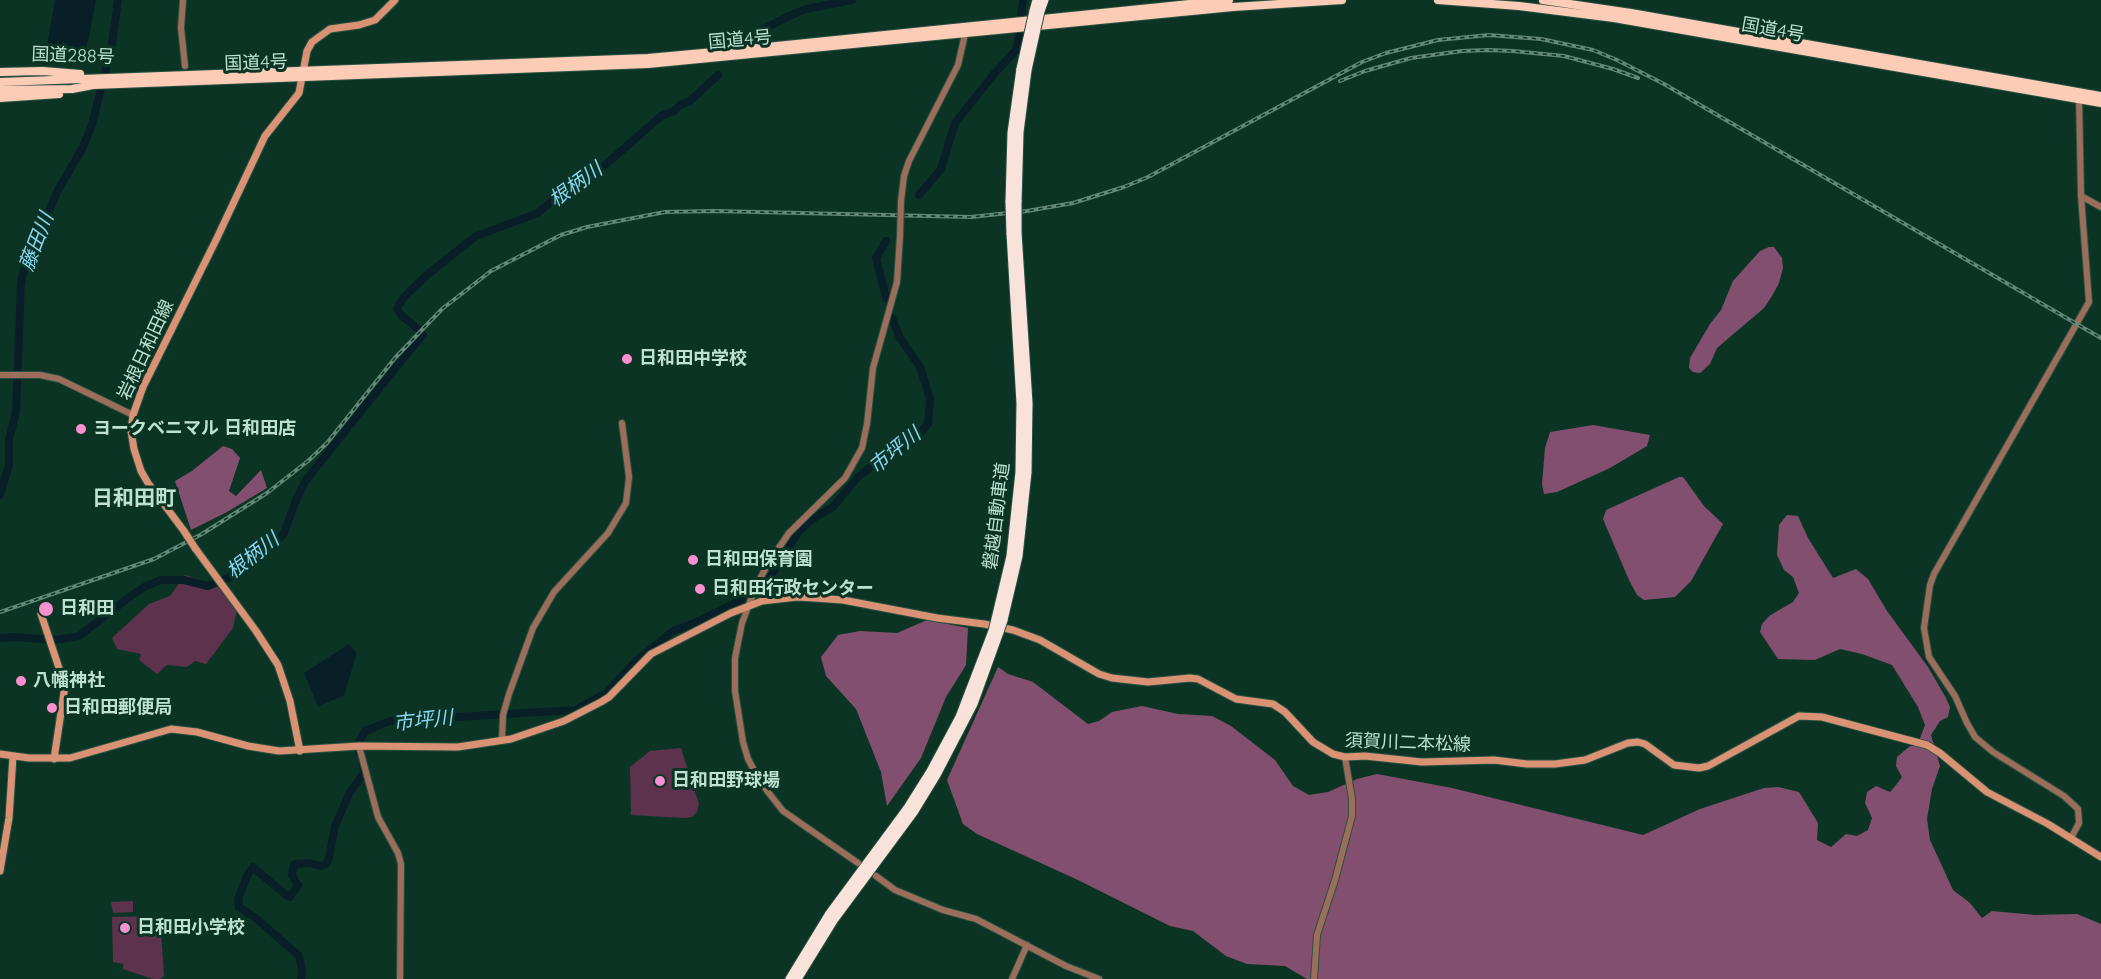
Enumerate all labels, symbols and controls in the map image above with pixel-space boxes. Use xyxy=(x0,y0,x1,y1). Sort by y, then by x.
street label: 国道4号 xyxy=(1740,14,1806,46)
street label: 国道4号 xyxy=(707,26,773,54)
street label: 国道288号 xyxy=(31,44,115,68)
street label: 国道4号 xyxy=(224,51,288,75)
water label: 根柄川 xyxy=(545,158,607,212)
water label: 藤田川 xyxy=(15,210,59,274)
street label: 岩根日和田線 xyxy=(113,296,179,404)
place label: 日和田中学校 xyxy=(639,348,747,370)
marker: 日和田中学校 xyxy=(620,352,634,366)
place label: ヨークベニマル 日和田店 xyxy=(93,418,296,440)
marker: ヨークベニマル 日和田店 xyxy=(74,422,88,436)
water label: 市坪川 xyxy=(864,423,926,479)
street label: 磐越自動車道 xyxy=(980,461,1014,571)
district label: 日和田町 xyxy=(92,486,176,512)
water label: 根柄川 xyxy=(222,528,284,584)
place label: 日和田保育園 xyxy=(705,549,813,571)
marker: 日和田保育園 xyxy=(686,553,700,567)
place label: 日和田行政センター xyxy=(712,578,874,600)
marker: 日和田行政センター xyxy=(693,582,707,596)
place label: 日和田 xyxy=(60,598,114,620)
marker: 日和田 xyxy=(37,600,55,618)
place label: 八幡神社 xyxy=(33,670,105,692)
marker: 八幡神社 xyxy=(14,674,28,688)
place label: 日和田郵便局 xyxy=(64,697,172,719)
marker: 日和田郵便局 xyxy=(45,701,59,715)
water label: 市坪川 xyxy=(392,706,454,736)
street label: 須賀川二本松線 xyxy=(1345,730,1471,756)
place label: 日和田野球場 xyxy=(672,770,780,792)
marker: 日和田野球場 xyxy=(653,774,667,788)
place label: 日和田小学校 xyxy=(137,917,245,939)
marker: 日和田小学校 xyxy=(118,921,132,935)

